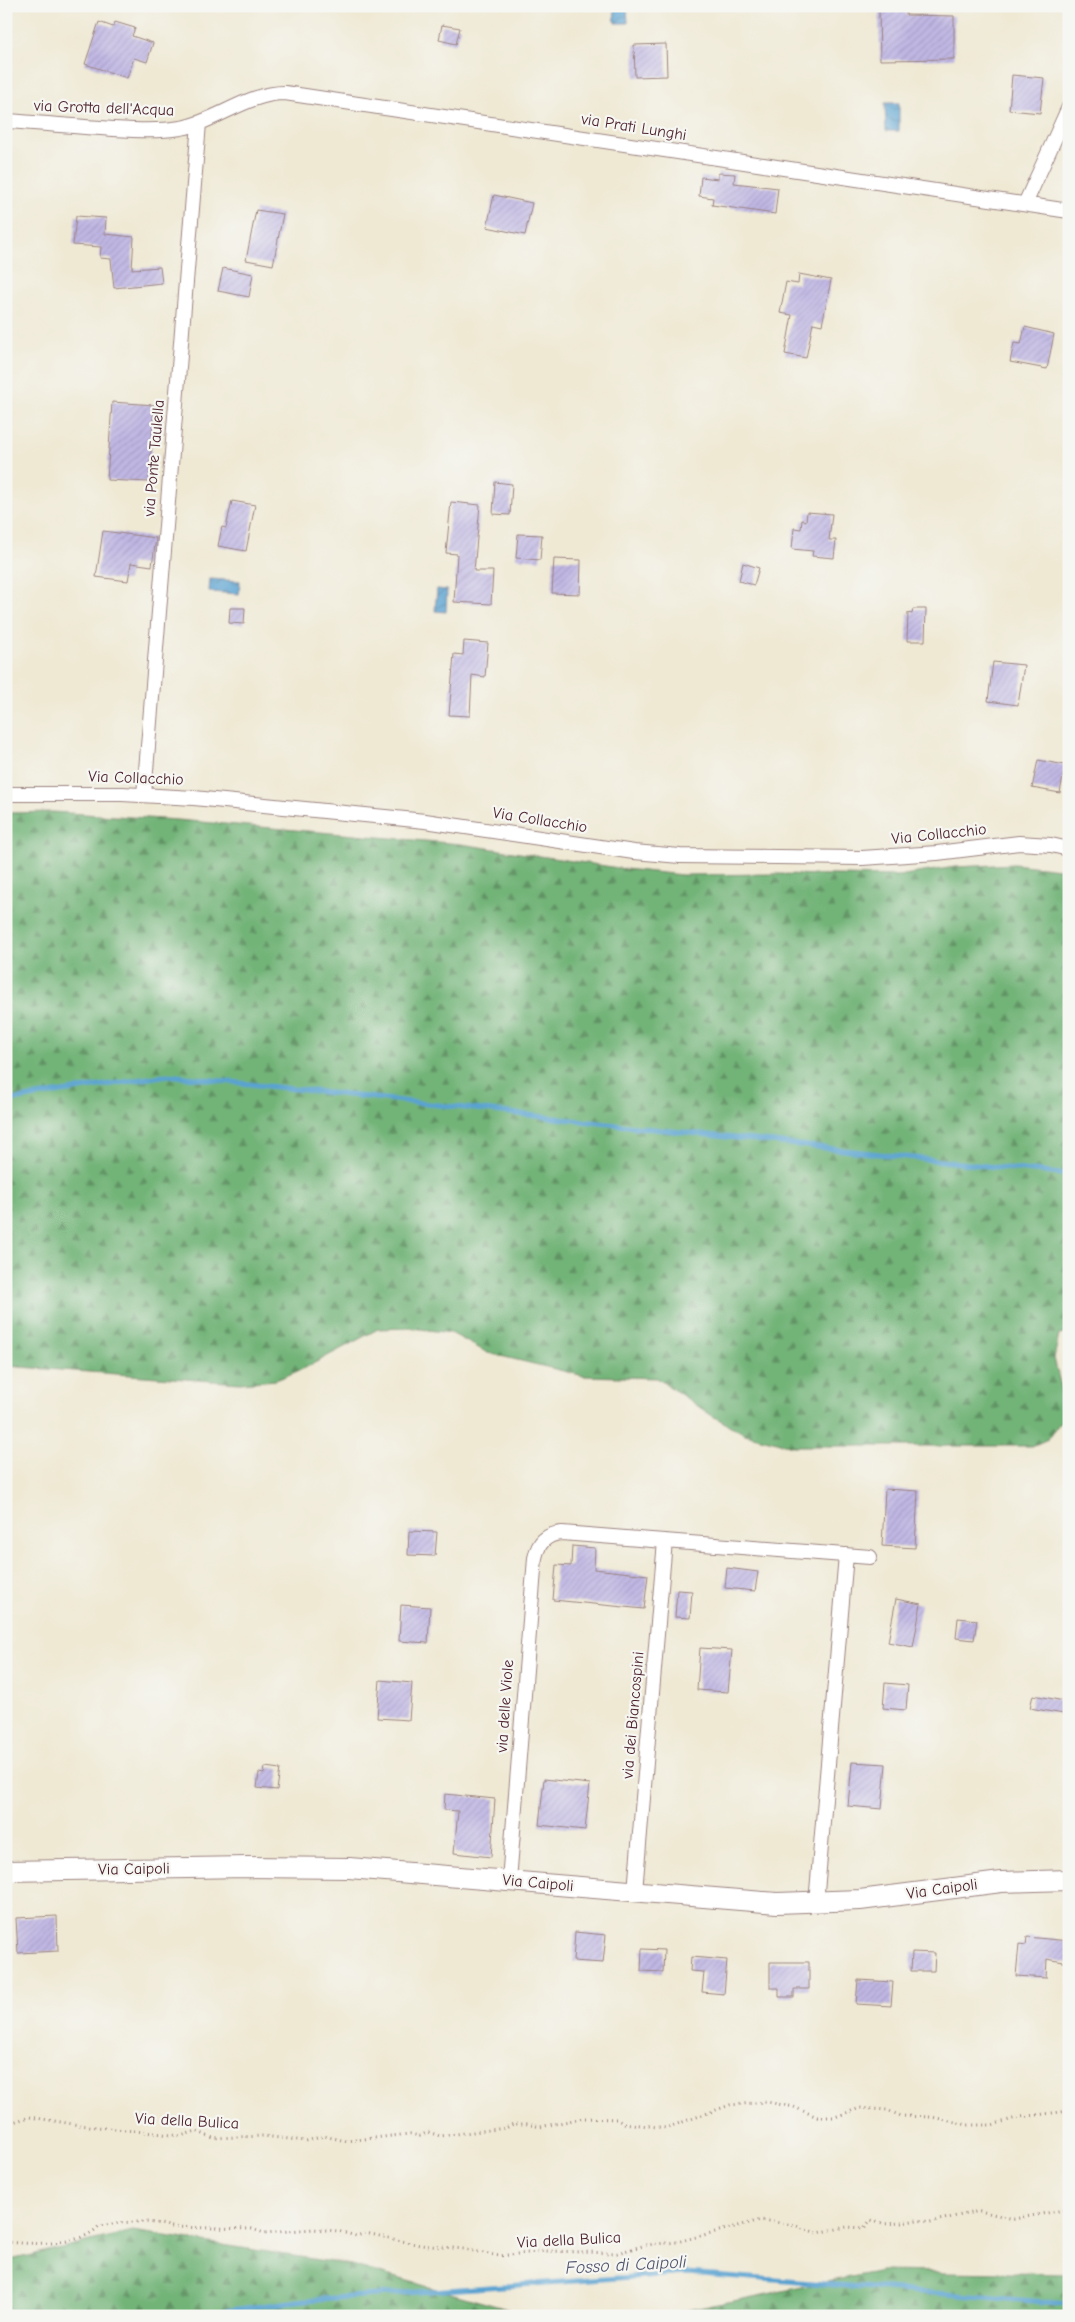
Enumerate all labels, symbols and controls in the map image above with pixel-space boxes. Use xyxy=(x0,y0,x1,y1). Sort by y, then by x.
street label: via Grotta dell'Acqua xyxy=(33,97,174,119)
street label: via Prati Lunghi xyxy=(579,110,688,144)
street label: via Ponte Taulella xyxy=(140,399,168,518)
street label: Via Collacchio xyxy=(88,767,184,789)
street label: Via Collacchio xyxy=(491,804,589,836)
street label: Via Collacchio xyxy=(891,820,987,848)
street label: via dei Biancospini xyxy=(618,1651,648,1780)
street label: via delle Viole xyxy=(493,1659,517,1754)
street label: Via Caipoli xyxy=(98,1859,170,1879)
street label: Via Caipoli xyxy=(502,1871,574,1895)
street label: Via Caipoli xyxy=(905,1875,979,1903)
street label: Via della Bulica xyxy=(135,2109,239,2133)
street label: Via della Bulica xyxy=(517,2228,621,2252)
water label: Fosso di Caipoli xyxy=(565,2251,688,2279)

